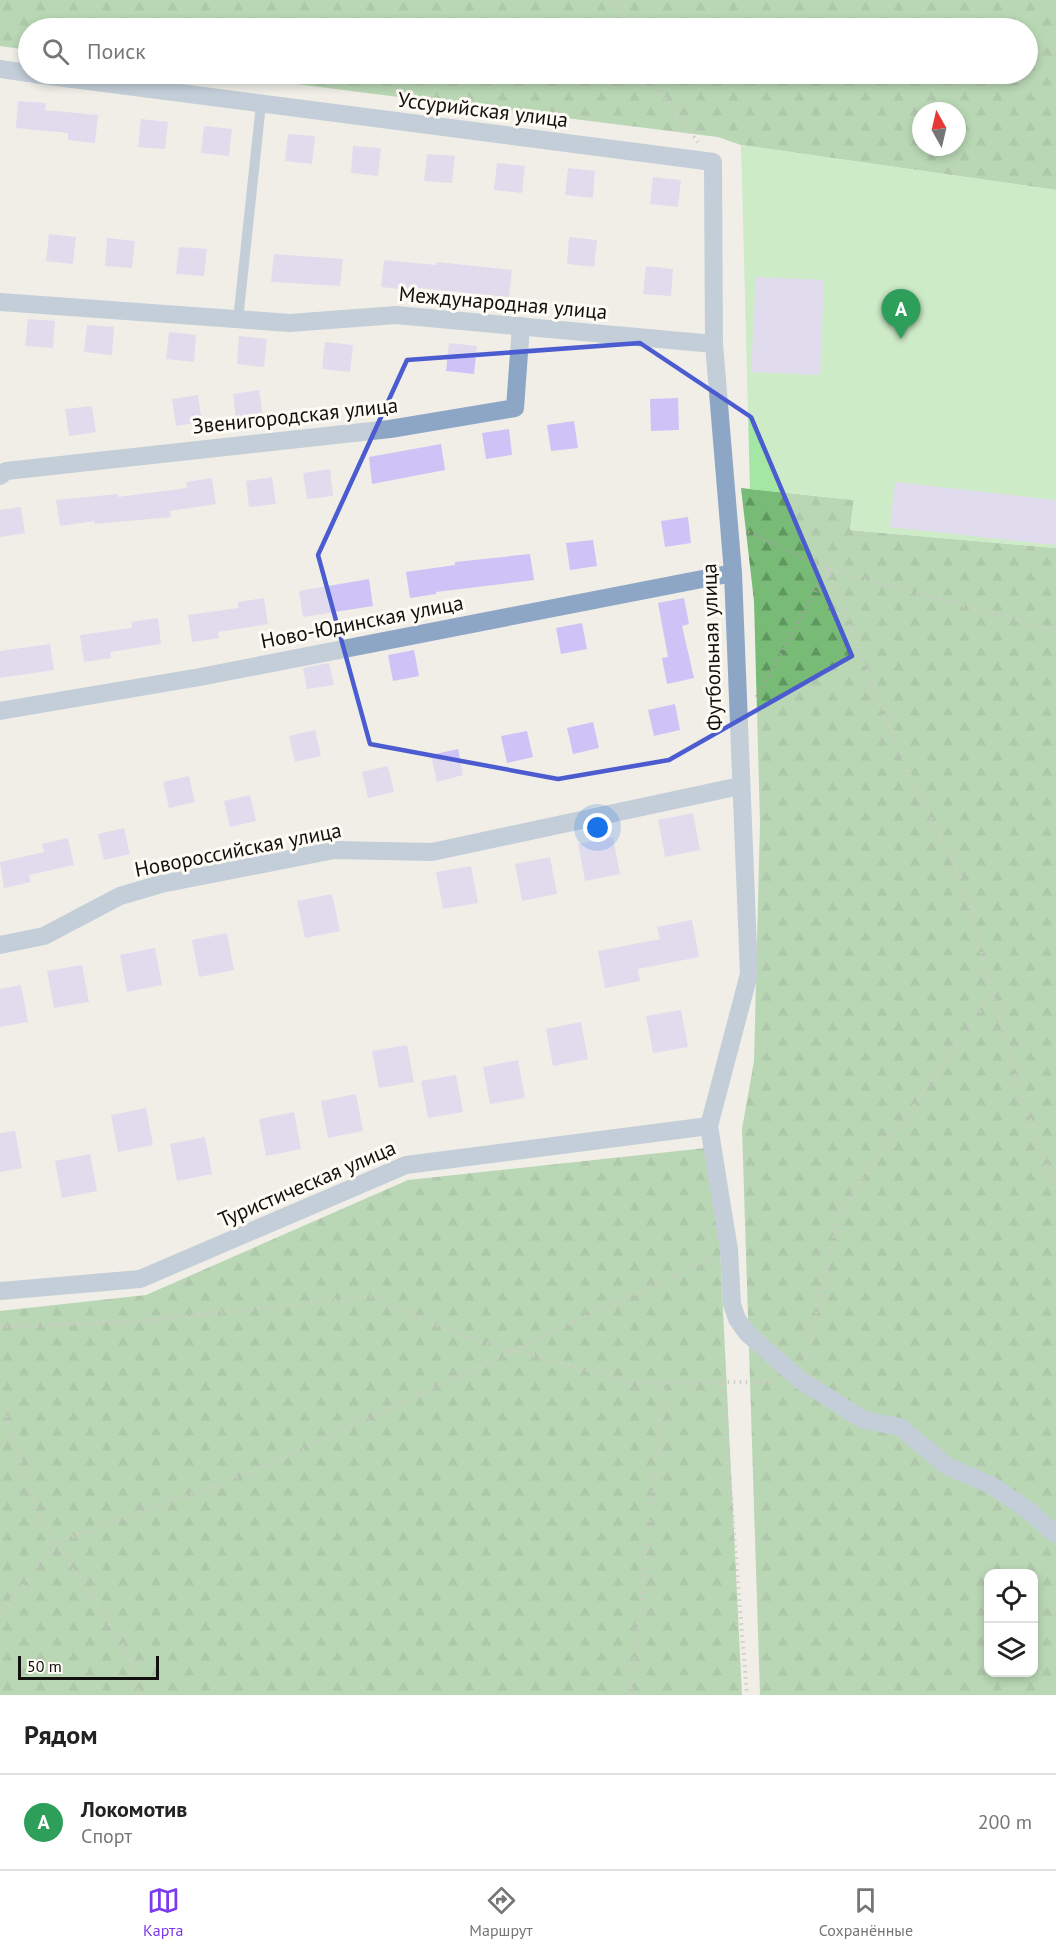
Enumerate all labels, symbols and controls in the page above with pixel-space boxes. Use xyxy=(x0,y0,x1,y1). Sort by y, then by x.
search box xyxy=(18,18,1038,84)
icon: search xyxy=(39,35,72,68)
text: Поиск xyxy=(87,37,146,65)
street label: Уссурийская улица xyxy=(396,86,570,133)
north arrow xyxy=(912,102,966,156)
street label: Международная улица xyxy=(398,280,608,325)
pin: A xyxy=(882,290,920,339)
street label: Звенигородская улица xyxy=(191,391,399,440)
street label: Футбольная улица xyxy=(695,563,728,731)
street label: Ново-Юдинская улица xyxy=(258,589,466,654)
your location xyxy=(583,813,612,842)
street label: Новороссийская улица xyxy=(132,816,344,883)
street label: Туристическая улица xyxy=(214,1134,400,1233)
map controls xyxy=(984,1569,1038,1677)
button: locate xyxy=(984,1569,1038,1623)
button: layers xyxy=(984,1623,1038,1677)
scale bar xyxy=(18,1653,159,1680)
text: 50 m xyxy=(27,1656,62,1676)
text: Рядом xyxy=(24,1718,98,1751)
text: Локомотив xyxy=(81,1795,187,1823)
text: A xyxy=(37,1809,50,1835)
text: 200 m xyxy=(978,1809,1032,1835)
text: Спорт xyxy=(81,1823,132,1849)
tab: Карта xyxy=(143,1884,183,1940)
tab: Маршрут xyxy=(469,1884,533,1940)
tab: Сохранённые xyxy=(819,1884,913,1940)

